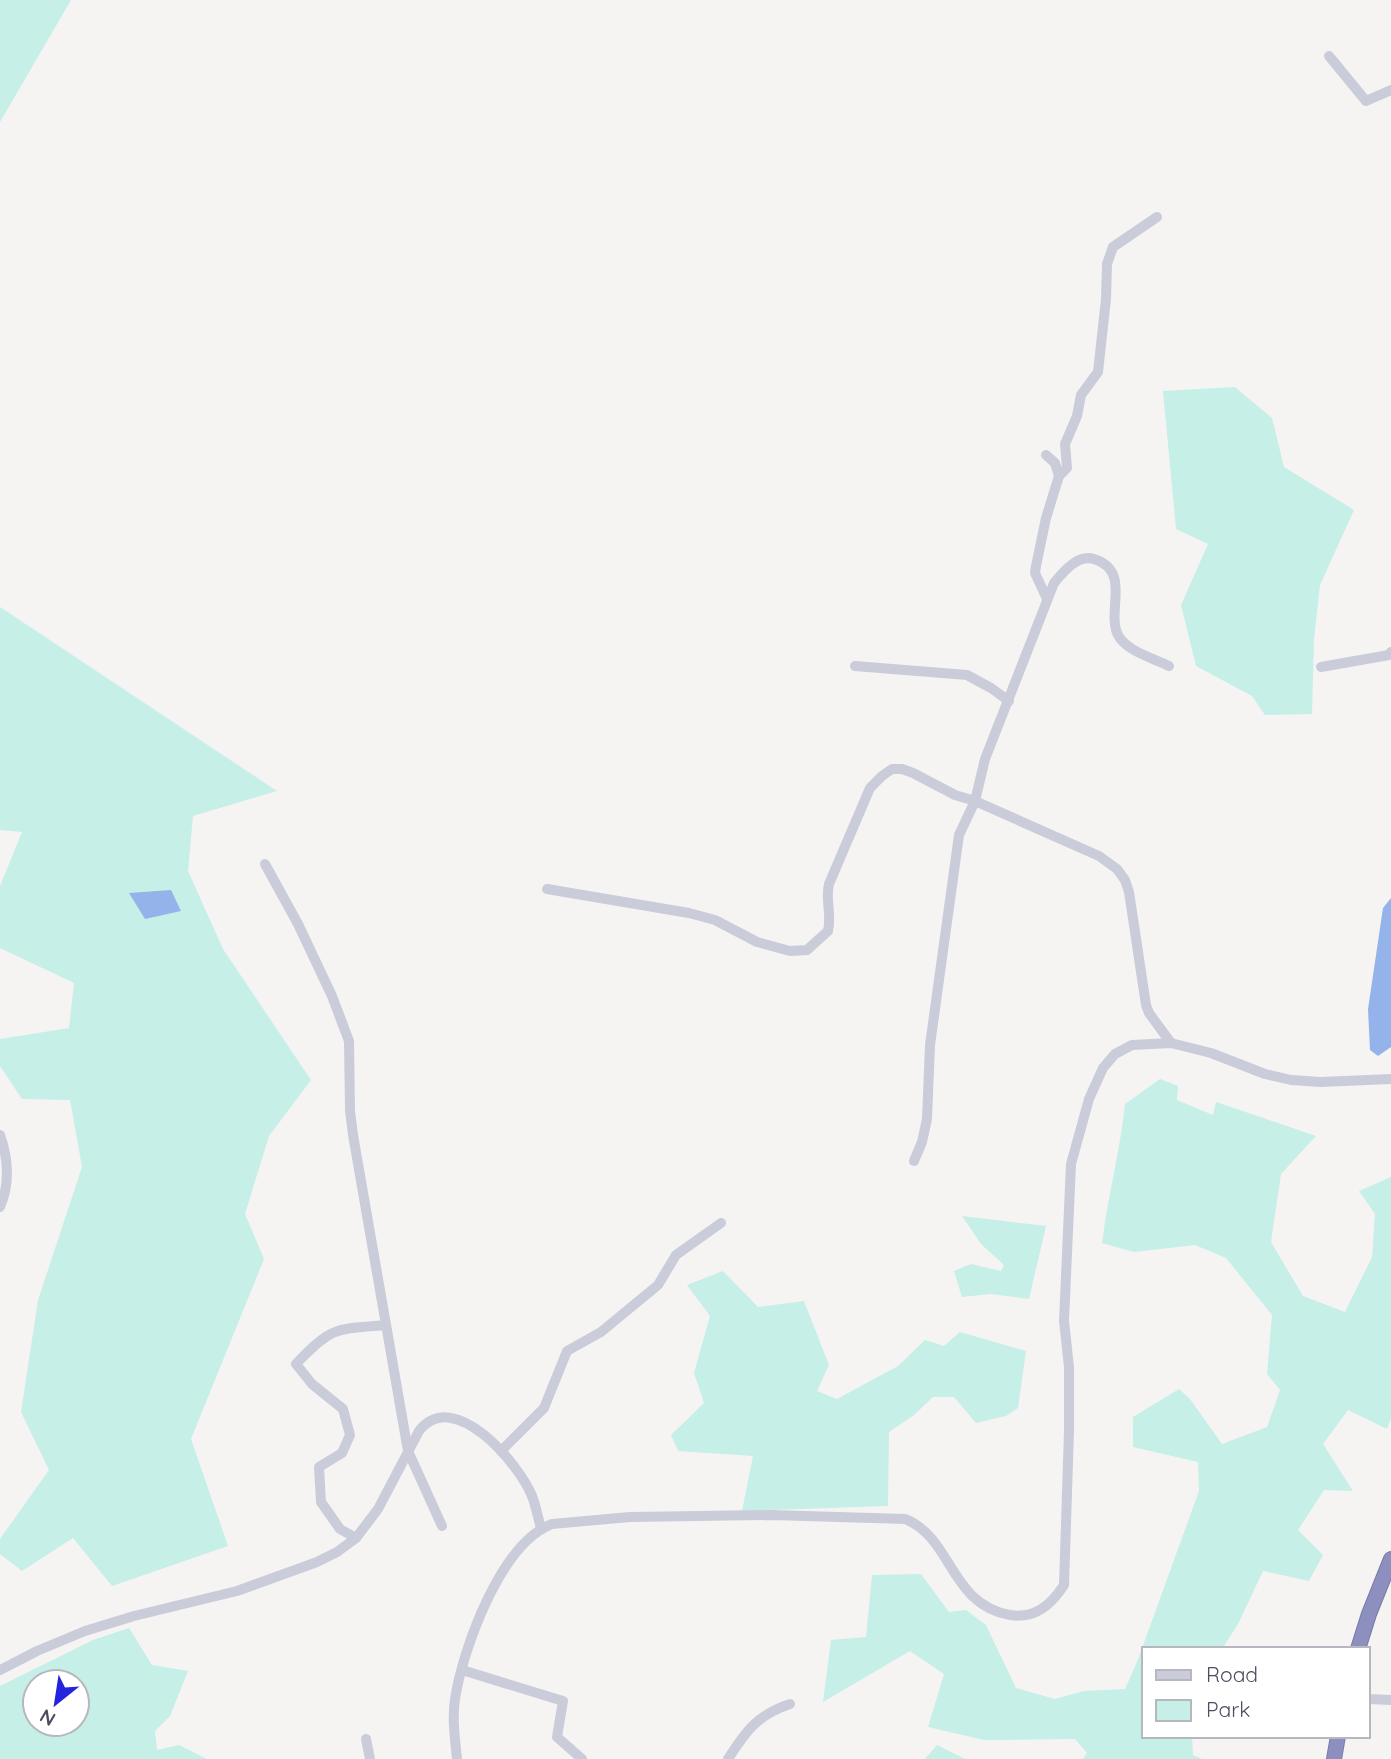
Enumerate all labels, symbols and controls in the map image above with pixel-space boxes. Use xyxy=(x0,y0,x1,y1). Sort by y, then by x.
legend xyxy=(1142,1647,1370,1738)
text: Road xyxy=(1206,1661,1258,1687)
north arrow xyxy=(21,1668,91,1738)
text: Park xyxy=(1206,1696,1250,1722)
text: N xyxy=(35,1704,60,1732)

